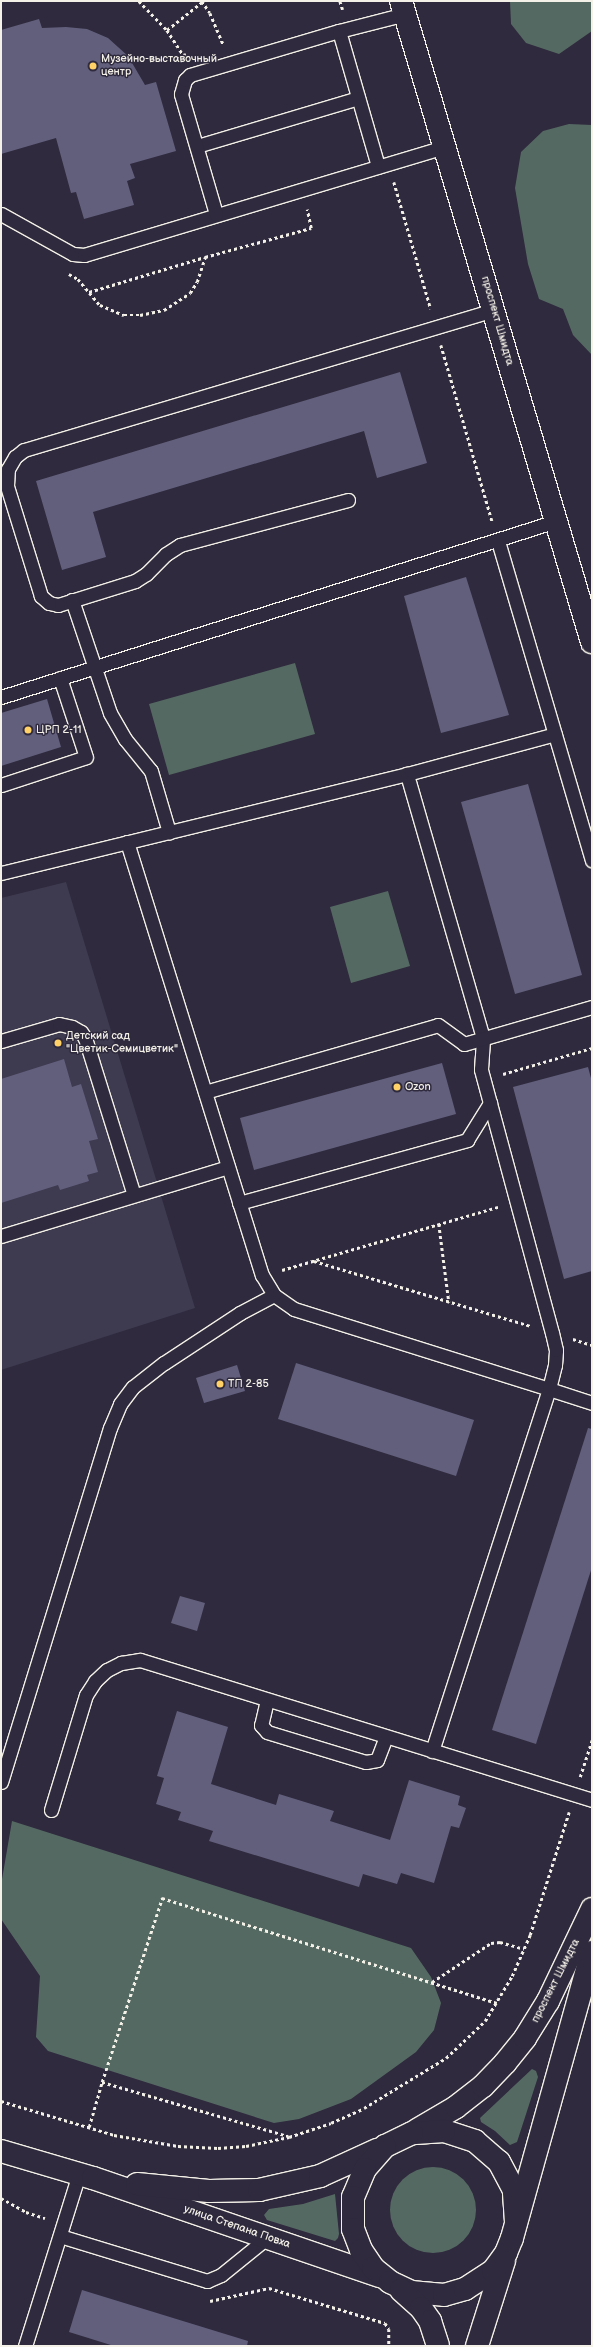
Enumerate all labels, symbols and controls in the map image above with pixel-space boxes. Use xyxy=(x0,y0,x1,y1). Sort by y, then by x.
place label: Музейно-выставочный центр xyxy=(101,53,217,79)
marker: Музейно-выставочный центр xyxy=(88,61,98,71)
street label: проспект Шмидта xyxy=(478,275,516,367)
place label: ЦРП 2-11 xyxy=(36,723,82,737)
marker: ЦРП 2-11 xyxy=(23,725,33,735)
place label: Детский сад "Цветик-Семицветик" xyxy=(66,1030,178,1056)
marker: Детский сад "Цветик-Семицветик" xyxy=(53,1038,63,1048)
place label: Ozon xyxy=(405,1080,431,1094)
marker: Ozon xyxy=(392,1082,402,1092)
place label: ТП 2-85 xyxy=(228,1377,269,1391)
marker: ТП 2-85 xyxy=(215,1379,225,1389)
street label: проспект Шмидта xyxy=(529,1937,583,2025)
street label: улица Степана Повха xyxy=(182,2203,292,2251)

